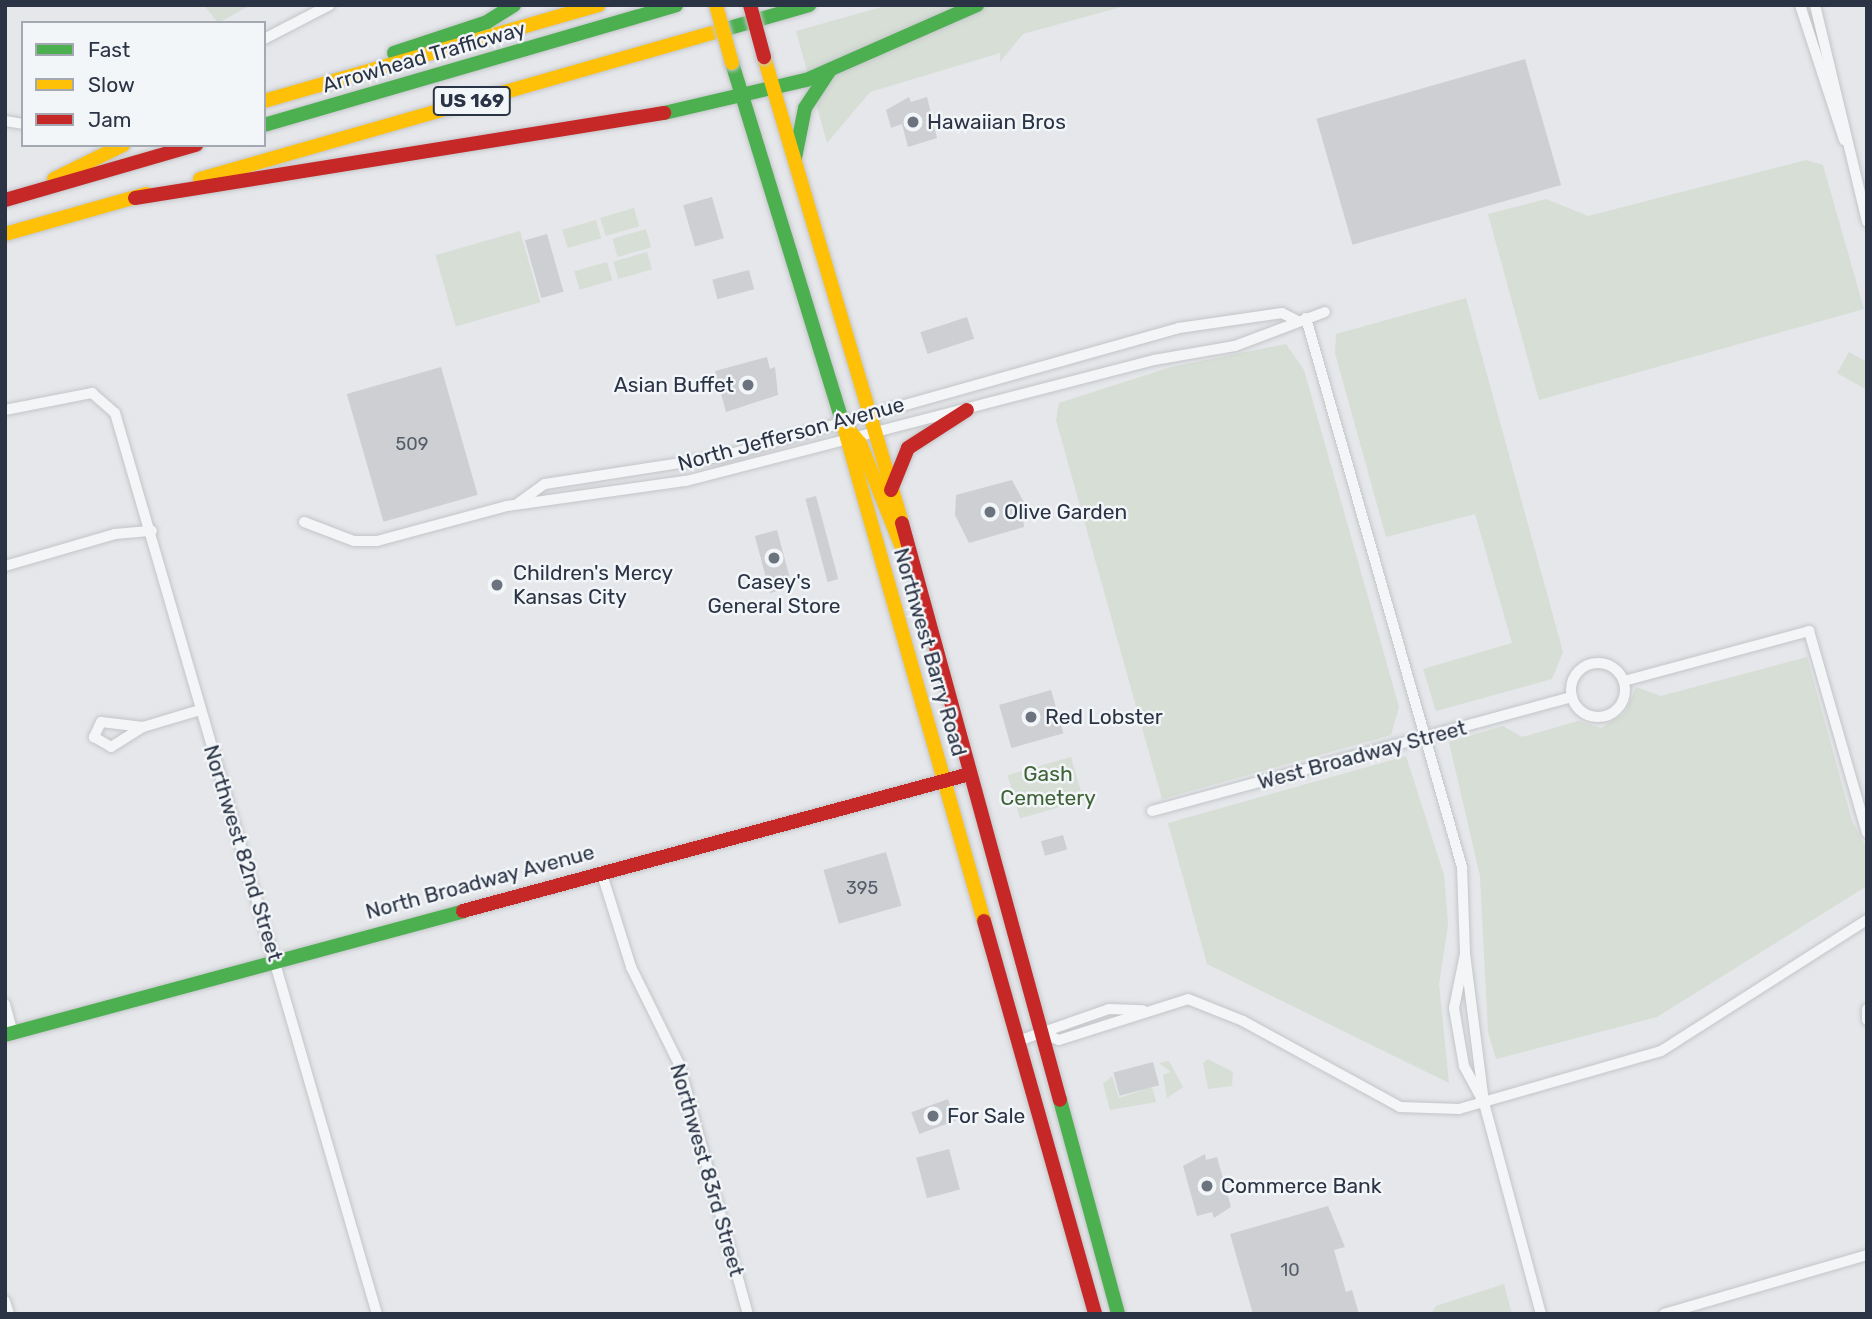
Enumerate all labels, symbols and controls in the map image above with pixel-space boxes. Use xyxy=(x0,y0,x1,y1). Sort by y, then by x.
street label: Arrowhead Trafficway xyxy=(319,16,529,98)
legend xyxy=(21,21,266,147)
text: Fast xyxy=(88,37,130,62)
text: Slow xyxy=(88,72,135,97)
road number: US 169 xyxy=(432,86,512,116)
text: Jam xyxy=(88,107,132,132)
place label: Hawaiian Bros xyxy=(927,109,1066,135)
marker: Hawaiian Bros xyxy=(905,114,921,130)
place label: Asian Buffet xyxy=(614,372,734,398)
marker: Asian Buffet xyxy=(740,377,756,393)
street label: North Jefferson Avenue xyxy=(675,392,907,476)
house number: 509 xyxy=(396,433,428,455)
place label: Olive Garden xyxy=(1004,499,1127,525)
marker: Olive Garden xyxy=(982,504,998,520)
street label: Northwest Barry Road xyxy=(888,545,972,759)
marker: Casey's General Store xyxy=(766,550,782,566)
place label: Children's Mercy Kansas City xyxy=(513,560,673,610)
place label: Casey's General Store xyxy=(707,569,841,619)
marker: Children's Mercy Kansas City xyxy=(487,575,507,595)
place label: Red Lobster xyxy=(1045,704,1163,730)
marker: Red Lobster xyxy=(1023,709,1039,725)
street label: West Broadway Street xyxy=(1255,715,1469,795)
street label: Northwest 82nd Street xyxy=(198,742,288,964)
park label: Gash Cemetery xyxy=(1000,761,1096,811)
street label: North Broadway Avenue xyxy=(362,839,598,925)
house number: 395 xyxy=(846,877,878,899)
street label: Northwest 83rd Street xyxy=(665,1061,749,1279)
place label: For Sale xyxy=(947,1103,1026,1129)
marker: For Sale xyxy=(925,1108,941,1124)
place label: Commerce Bank xyxy=(1221,1173,1382,1199)
marker: Commerce Bank xyxy=(1199,1178,1215,1194)
house number: 10 xyxy=(1280,1259,1300,1281)

